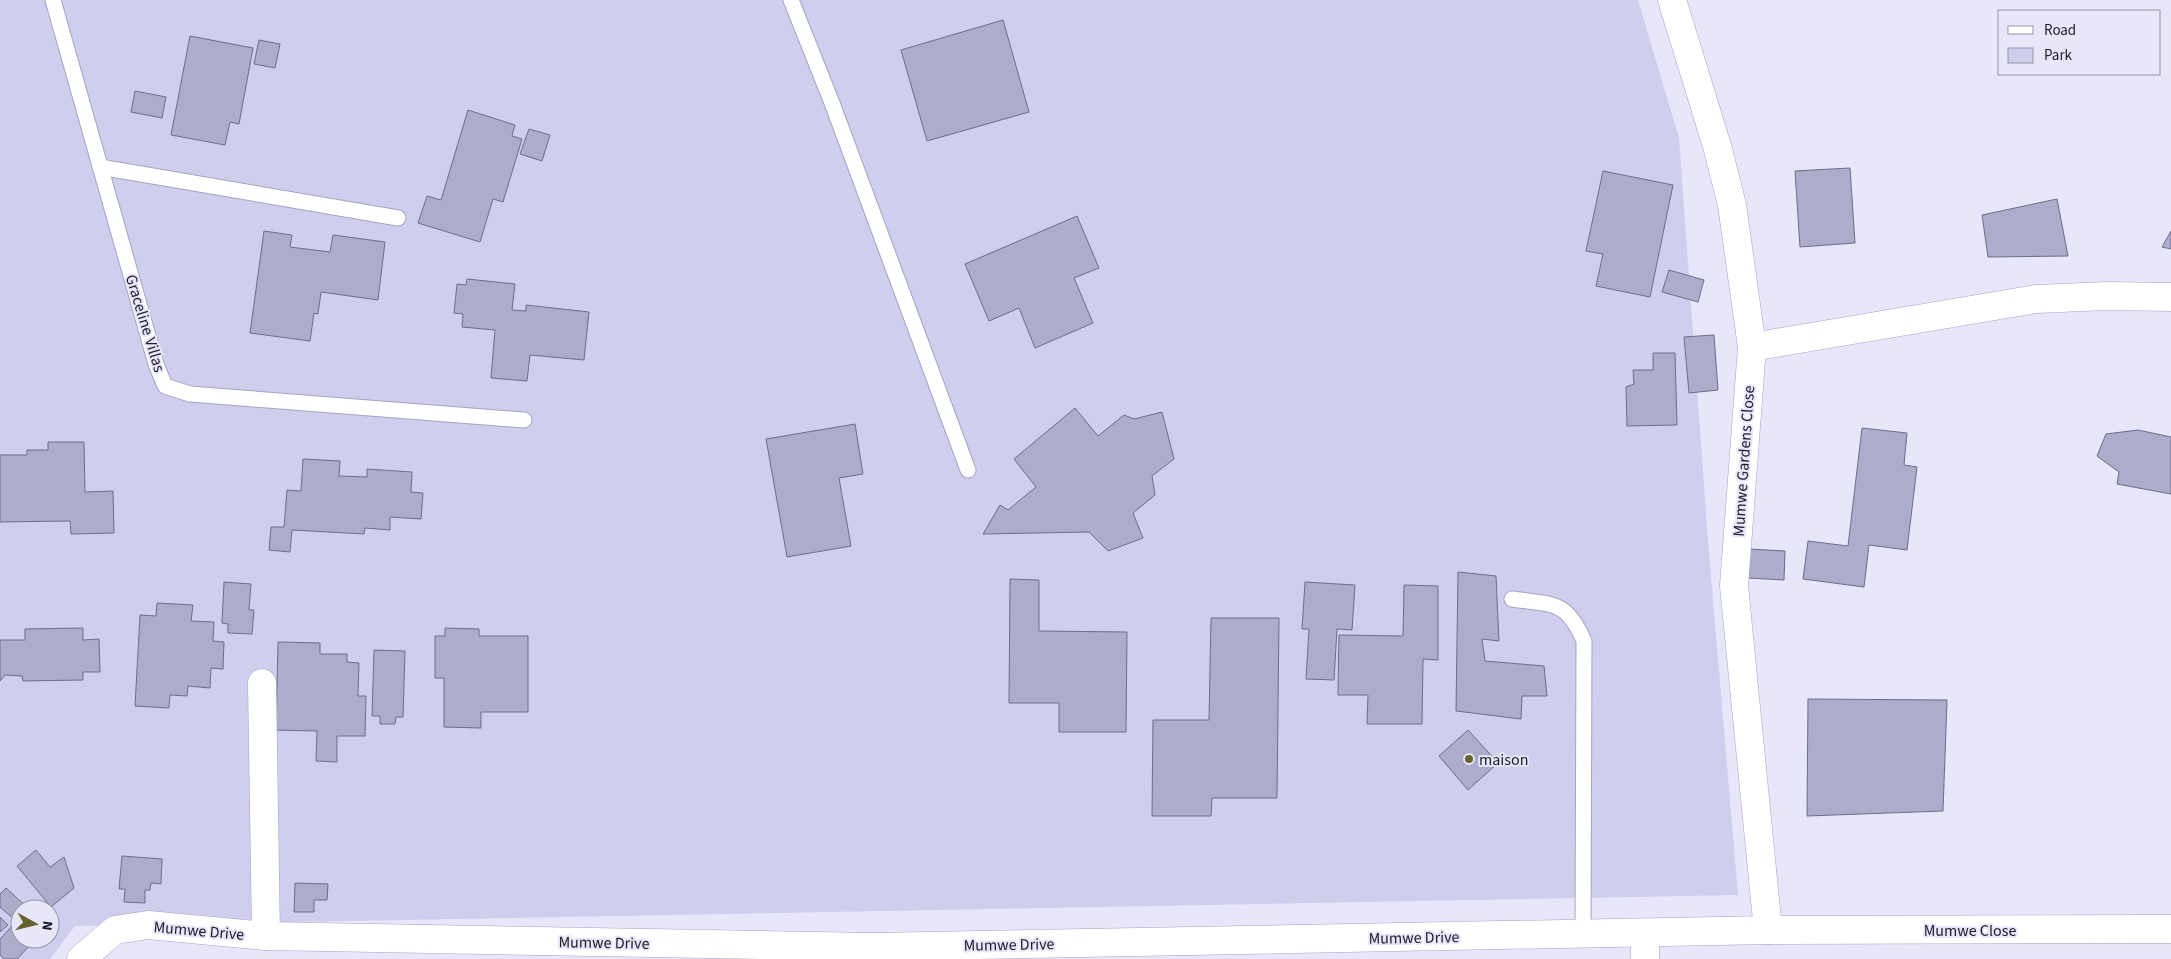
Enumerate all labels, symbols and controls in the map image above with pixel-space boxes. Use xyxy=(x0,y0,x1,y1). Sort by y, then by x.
legend xyxy=(1998,10,2161,75)
text: Road xyxy=(2044,20,2076,41)
text: Park xyxy=(2044,45,2073,66)
street label: Graceline Villas xyxy=(120,272,170,375)
street label: Mumwe Gardens Close xyxy=(1728,385,1760,537)
place label: maison xyxy=(1479,749,1528,771)
marker: maison xyxy=(1463,753,1475,765)
north arrow xyxy=(10,899,60,949)
street label: Mumwe Drive xyxy=(153,916,245,946)
text: N xyxy=(36,920,57,932)
street label: Mumwe Close xyxy=(1924,920,2016,942)
street label: Mumwe Drive xyxy=(1368,926,1460,950)
street label: Mumwe Drive xyxy=(558,931,650,955)
street label: Mumwe Drive xyxy=(963,933,1055,957)

